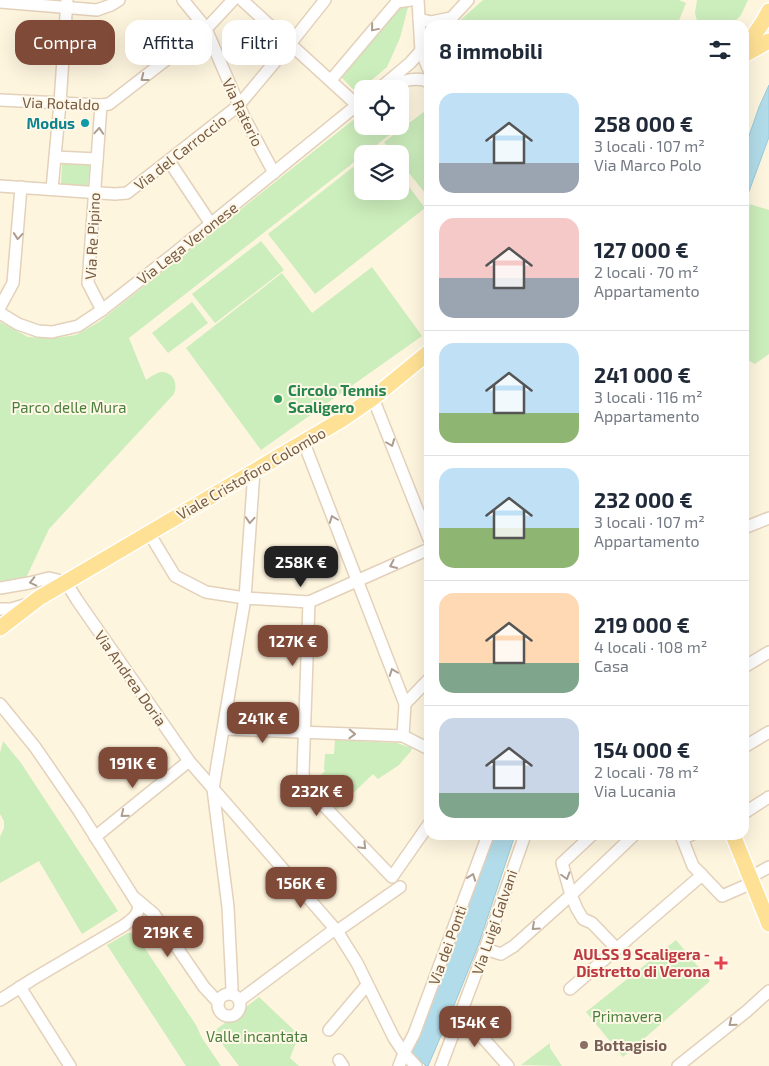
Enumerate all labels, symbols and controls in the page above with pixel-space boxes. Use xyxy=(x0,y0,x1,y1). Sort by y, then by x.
chip: Compra xyxy=(15,20,115,65)
chip: Affitta xyxy=(125,20,212,65)
chip: Filtri xyxy=(222,20,296,65)
one-way arrow xyxy=(371,23,380,32)
icon: filters xyxy=(706,36,734,64)
text: 8 immobili xyxy=(439,38,543,63)
one-way arrow xyxy=(141,72,150,80)
street label: Via Raterio xyxy=(219,75,267,149)
map controls xyxy=(354,80,409,200)
button: locate xyxy=(354,80,409,135)
street label: Via Rotaldo xyxy=(22,93,100,113)
street label: Via del Carroccio xyxy=(130,110,230,194)
text: 258 000 € xyxy=(594,111,693,136)
icon: home xyxy=(479,113,539,173)
place label: Modus xyxy=(27,114,75,132)
marker: Modus xyxy=(79,117,91,129)
one-way arrow xyxy=(93,127,104,135)
text: 3 locali · 107 m² xyxy=(594,136,705,155)
button: layers xyxy=(354,145,409,200)
text: Via Marco Polo xyxy=(594,155,702,174)
street label: Via Re Pipino xyxy=(81,192,103,280)
street label: Via Lega Veronese xyxy=(133,198,241,288)
one-way arrow xyxy=(12,232,23,240)
text: 127 000 € xyxy=(594,237,689,262)
icon: home xyxy=(479,238,539,298)
text: 2 locali · 70 m² xyxy=(594,262,699,281)
text: Appartamento xyxy=(594,281,700,300)
text: 241 000 € xyxy=(594,362,691,387)
icon: home xyxy=(479,363,539,423)
place label: Circolo Tennis Scaligero xyxy=(288,381,386,416)
text: 3 locali · 116 m² xyxy=(594,387,703,406)
marker: Circolo Tennis Scaligero xyxy=(272,393,284,405)
park label: Parco delle Mura xyxy=(12,398,126,416)
text: Appartamento xyxy=(594,406,700,425)
street label: Viale Cristoforo Colombo xyxy=(173,423,329,523)
one-way arrow xyxy=(385,438,395,447)
text: 232 000 € xyxy=(594,487,693,512)
icon: home xyxy=(479,488,539,548)
text: 3 locali · 107 m² xyxy=(594,512,705,531)
one-way arrow xyxy=(329,515,339,523)
one-way arrow xyxy=(245,516,256,524)
text: Appartamento xyxy=(594,531,700,550)
pin: 258K € xyxy=(260,546,342,588)
text: 258K € xyxy=(275,552,327,571)
one-way arrow xyxy=(389,558,398,569)
one-way arrow xyxy=(29,576,38,587)
text: 219 000 € xyxy=(594,612,690,637)
icon: home xyxy=(479,613,539,673)
pin: 127K € xyxy=(252,624,334,667)
street label: Via Andrea Doria xyxy=(91,627,171,729)
text: 127K € xyxy=(269,631,317,650)
text: 4 locali · 108 m² xyxy=(594,637,707,656)
text: Casa xyxy=(594,656,629,675)
one-way arrow xyxy=(389,669,399,677)
pin: 241K € xyxy=(222,702,304,744)
text: 241K € xyxy=(238,708,288,727)
one-way arrow xyxy=(349,729,357,740)
text: 154 000 € xyxy=(594,737,690,762)
icon: home xyxy=(479,738,539,798)
pin: 191K € xyxy=(92,746,174,789)
text: 191K € xyxy=(110,753,156,772)
text: 2 locali · 78 m² xyxy=(594,762,699,781)
pin: 232K € xyxy=(276,774,358,817)
text: 232K € xyxy=(291,781,343,800)
text: Via Lucania xyxy=(594,781,676,800)
one-way arrow xyxy=(120,808,129,817)
one-way arrow xyxy=(357,840,366,849)
pin: 156K € xyxy=(260,866,342,909)
street label: Via Luigi Galvani xyxy=(468,867,520,977)
one-way arrow xyxy=(560,871,570,880)
text: 156K € xyxy=(277,873,325,892)
one-way arrow xyxy=(466,874,476,882)
street label: Via dei Ponti xyxy=(424,903,470,987)
pin: 219K € xyxy=(127,916,209,958)
one-way arrow xyxy=(531,921,540,930)
text: 219K € xyxy=(143,922,193,941)
place label: AULSS 9 Scaligera - Distretto di Verona xyxy=(574,945,710,980)
marker: AULSS 9 Scaligera - Distretto di Verona xyxy=(714,956,728,970)
pin: 154K € xyxy=(434,1006,516,1048)
park label: Primavera xyxy=(592,1007,662,1025)
text: 154K € xyxy=(450,1012,500,1031)
one-way arrow xyxy=(729,1017,738,1025)
park label: Valle incantata xyxy=(206,1027,308,1045)
place label: Bottagisio xyxy=(594,1036,667,1054)
marker: Bottagisio xyxy=(578,1039,590,1051)

